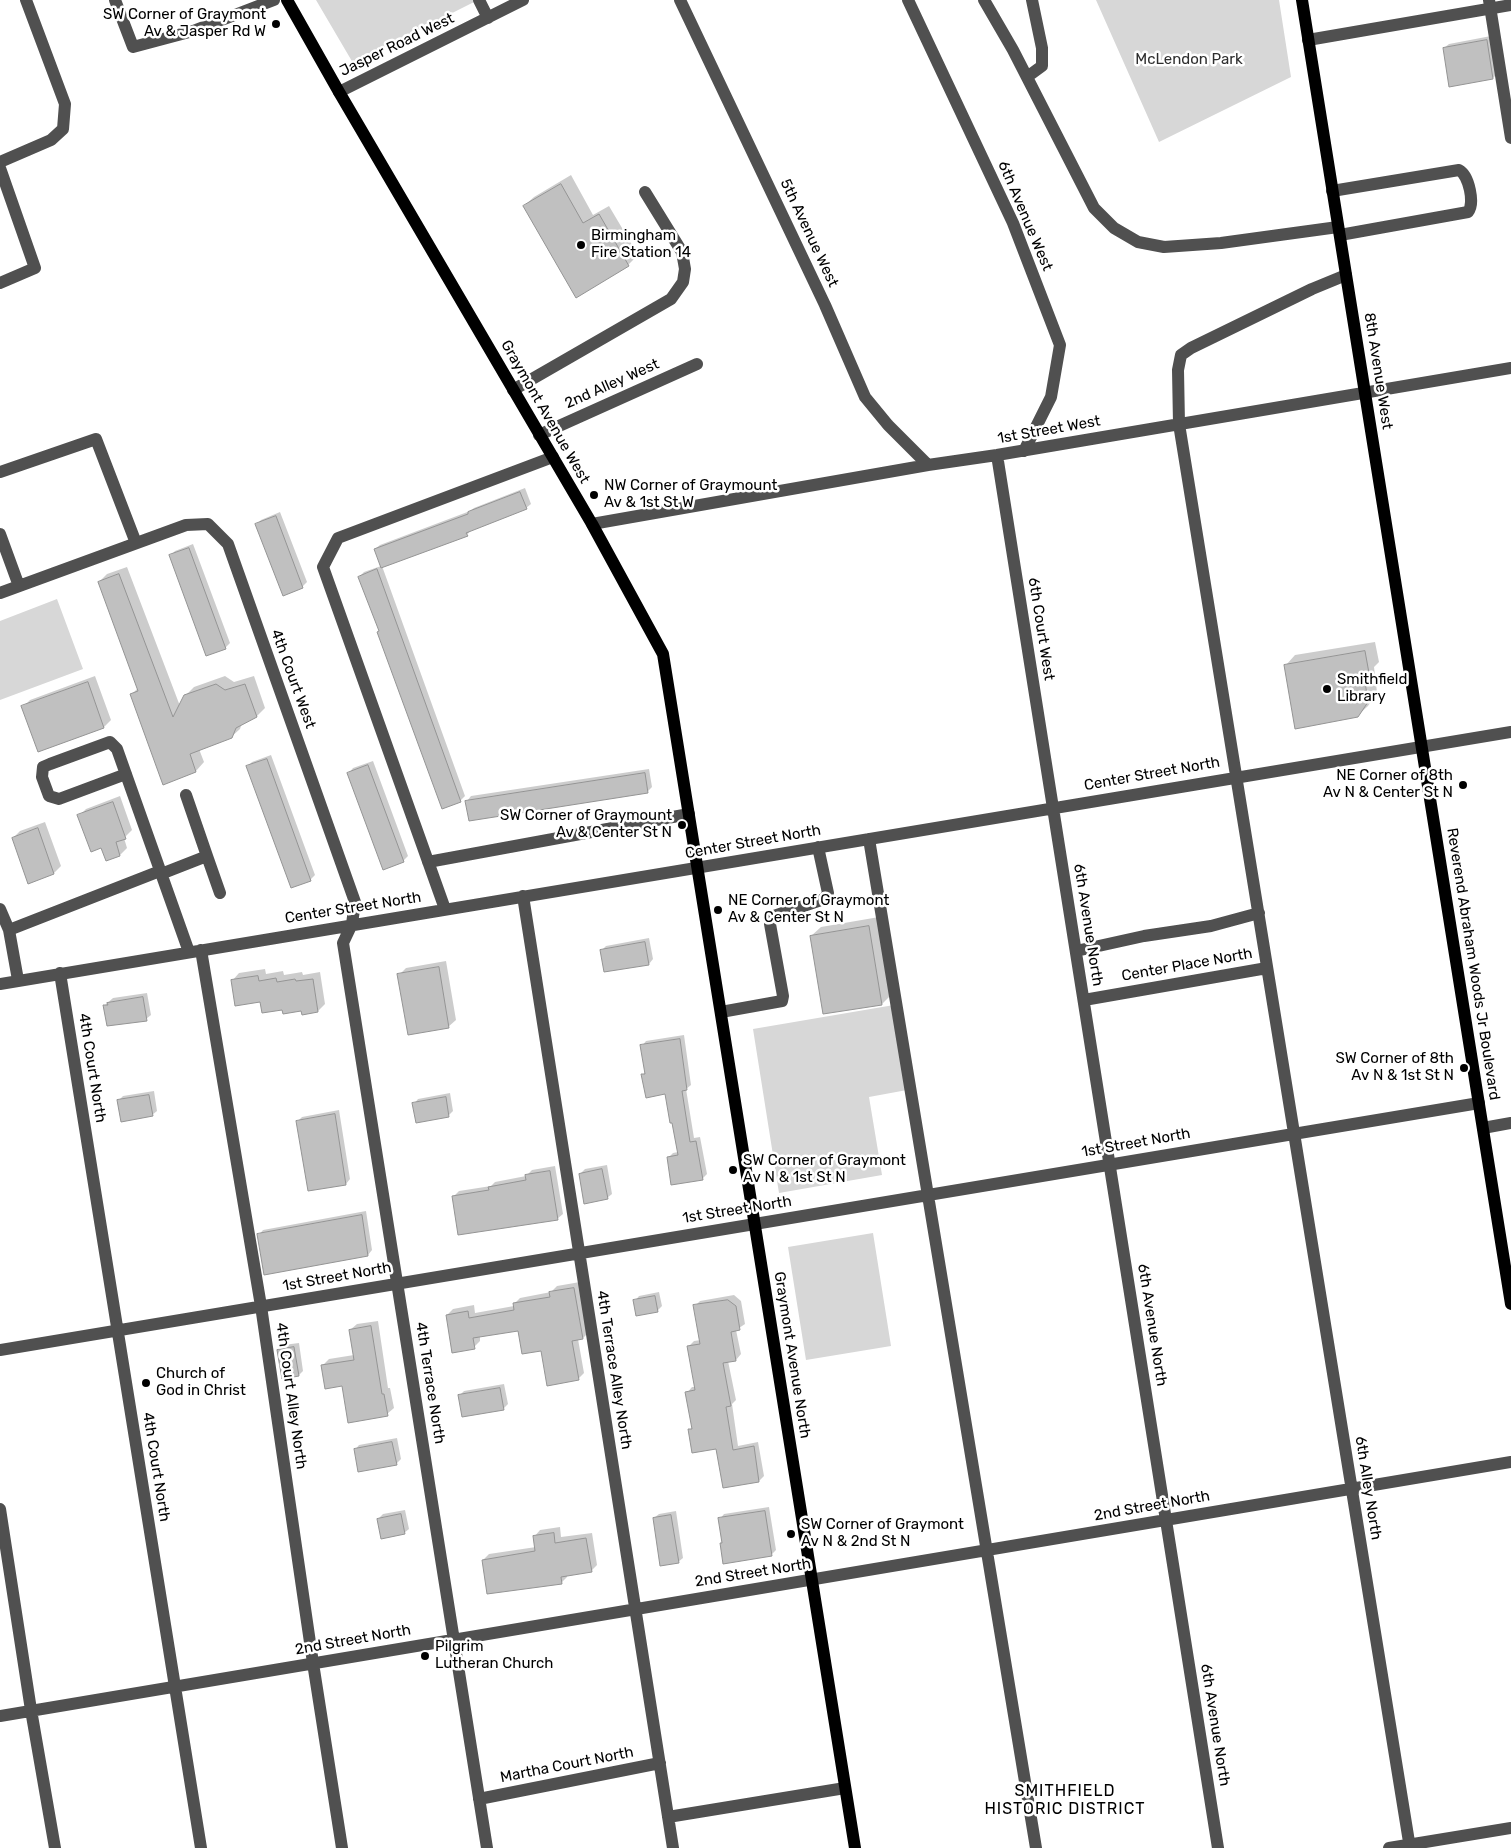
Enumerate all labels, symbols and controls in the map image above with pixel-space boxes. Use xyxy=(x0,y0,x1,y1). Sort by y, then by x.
place label: SW Corner of Graymont Av & Jasper Rd W xyxy=(103,6,266,41)
street label: Jasper Road West xyxy=(337,10,457,80)
marker: SW Corner of Graymont Av & Jasper Rd W xyxy=(270,18,282,30)
park label: McLendon Park xyxy=(1135,51,1243,69)
street label: 6th Avenue West xyxy=(994,158,1056,274)
street label: 5th Avenue West xyxy=(776,176,842,290)
place label: Birmingham Fire Station 14 xyxy=(591,227,691,262)
marker: Birmingham Fire Station 14 xyxy=(575,239,587,251)
street label: 8th Avenue West xyxy=(1360,311,1396,431)
street label: Graymont Avenue West xyxy=(497,337,593,487)
street label: 2nd Alley West xyxy=(562,355,662,413)
street label: 1st Street West xyxy=(996,412,1102,448)
place label: NW Corner of Graymount Av & 1st St W xyxy=(604,477,777,512)
marker: NW Corner of Graymount Av & 1st St W xyxy=(588,489,600,501)
street label: 6th Court West xyxy=(1024,576,1058,682)
street label: 4th Court West xyxy=(267,627,319,731)
place label: Smithfield Library xyxy=(1337,671,1407,706)
marker: Smithfield Library xyxy=(1321,683,1333,695)
street label: Center Street North xyxy=(1083,753,1221,795)
place label: NE Corner of 8th Av N & Center St N xyxy=(1323,767,1453,802)
marker: NE Corner of 8th Av N & Center St N xyxy=(1457,779,1469,791)
place label: SW Corner of Graymount Av & Center St N xyxy=(500,807,672,842)
marker: SW Corner of Graymount Av & Center St N xyxy=(676,819,688,831)
street label: Center Street North xyxy=(684,821,822,863)
street label: Reverend Abraham Woods Jr Boulevard xyxy=(1443,827,1503,1101)
street label: 6th Avenue North xyxy=(1069,863,1107,987)
street label: Center Street North xyxy=(284,888,422,928)
place label: NE Corner of Graymont Av & Center St N xyxy=(728,892,889,927)
marker: NE Corner of Graymont Av & Center St N xyxy=(712,904,724,916)
street label: Center Place North xyxy=(1120,945,1254,985)
street label: 4th Court North xyxy=(74,1012,110,1124)
place label: SW Corner of 8th Av N & 1st St N xyxy=(1335,1050,1454,1085)
marker: SW Corner of 8th Av N & 1st St N xyxy=(1458,1062,1470,1074)
street label: 1st Street North xyxy=(1080,1125,1192,1161)
place label: SW Corner of Graymont Av N & 1st St N xyxy=(743,1152,906,1187)
marker: SW Corner of Graymont Av N & 1st St N xyxy=(727,1164,739,1176)
street label: 1st Street North xyxy=(681,1192,793,1228)
street label: 1st Street North xyxy=(281,1259,393,1295)
street label: 6th Avenue North xyxy=(1133,1263,1171,1387)
street label: Graymont Avenue North xyxy=(770,1270,814,1440)
street label: 4th Terrace Alley North xyxy=(593,1289,635,1451)
street label: 4th Court Alley North xyxy=(272,1321,310,1471)
street label: 4th Terrace North xyxy=(411,1321,449,1445)
place label: Church of God in Christ xyxy=(156,1365,246,1400)
marker: Church of God in Christ xyxy=(140,1377,152,1389)
street label: 4th Court North xyxy=(138,1411,174,1523)
street label: 6th Alley North xyxy=(1351,1435,1385,1541)
street label: 2nd Street North xyxy=(1093,1487,1211,1525)
place label: SW Corner of Graymont Av N & 2nd St N xyxy=(801,1516,964,1551)
marker: SW Corner of Graymont Av N & 2nd St N xyxy=(785,1528,797,1540)
street label: 2nd Street North xyxy=(694,1555,812,1591)
street label: 2nd Street North xyxy=(294,1621,412,1659)
place label: Pilgrim Lutheran Church xyxy=(435,1638,553,1673)
marker: Pilgrim Lutheran Church xyxy=(419,1650,431,1662)
street label: 6th Avenue North xyxy=(1196,1663,1234,1787)
street label: Martha Court North xyxy=(499,1743,635,1787)
district label: SMITHFIELD HISTORIC DISTRICT xyxy=(982,1781,1148,1819)

